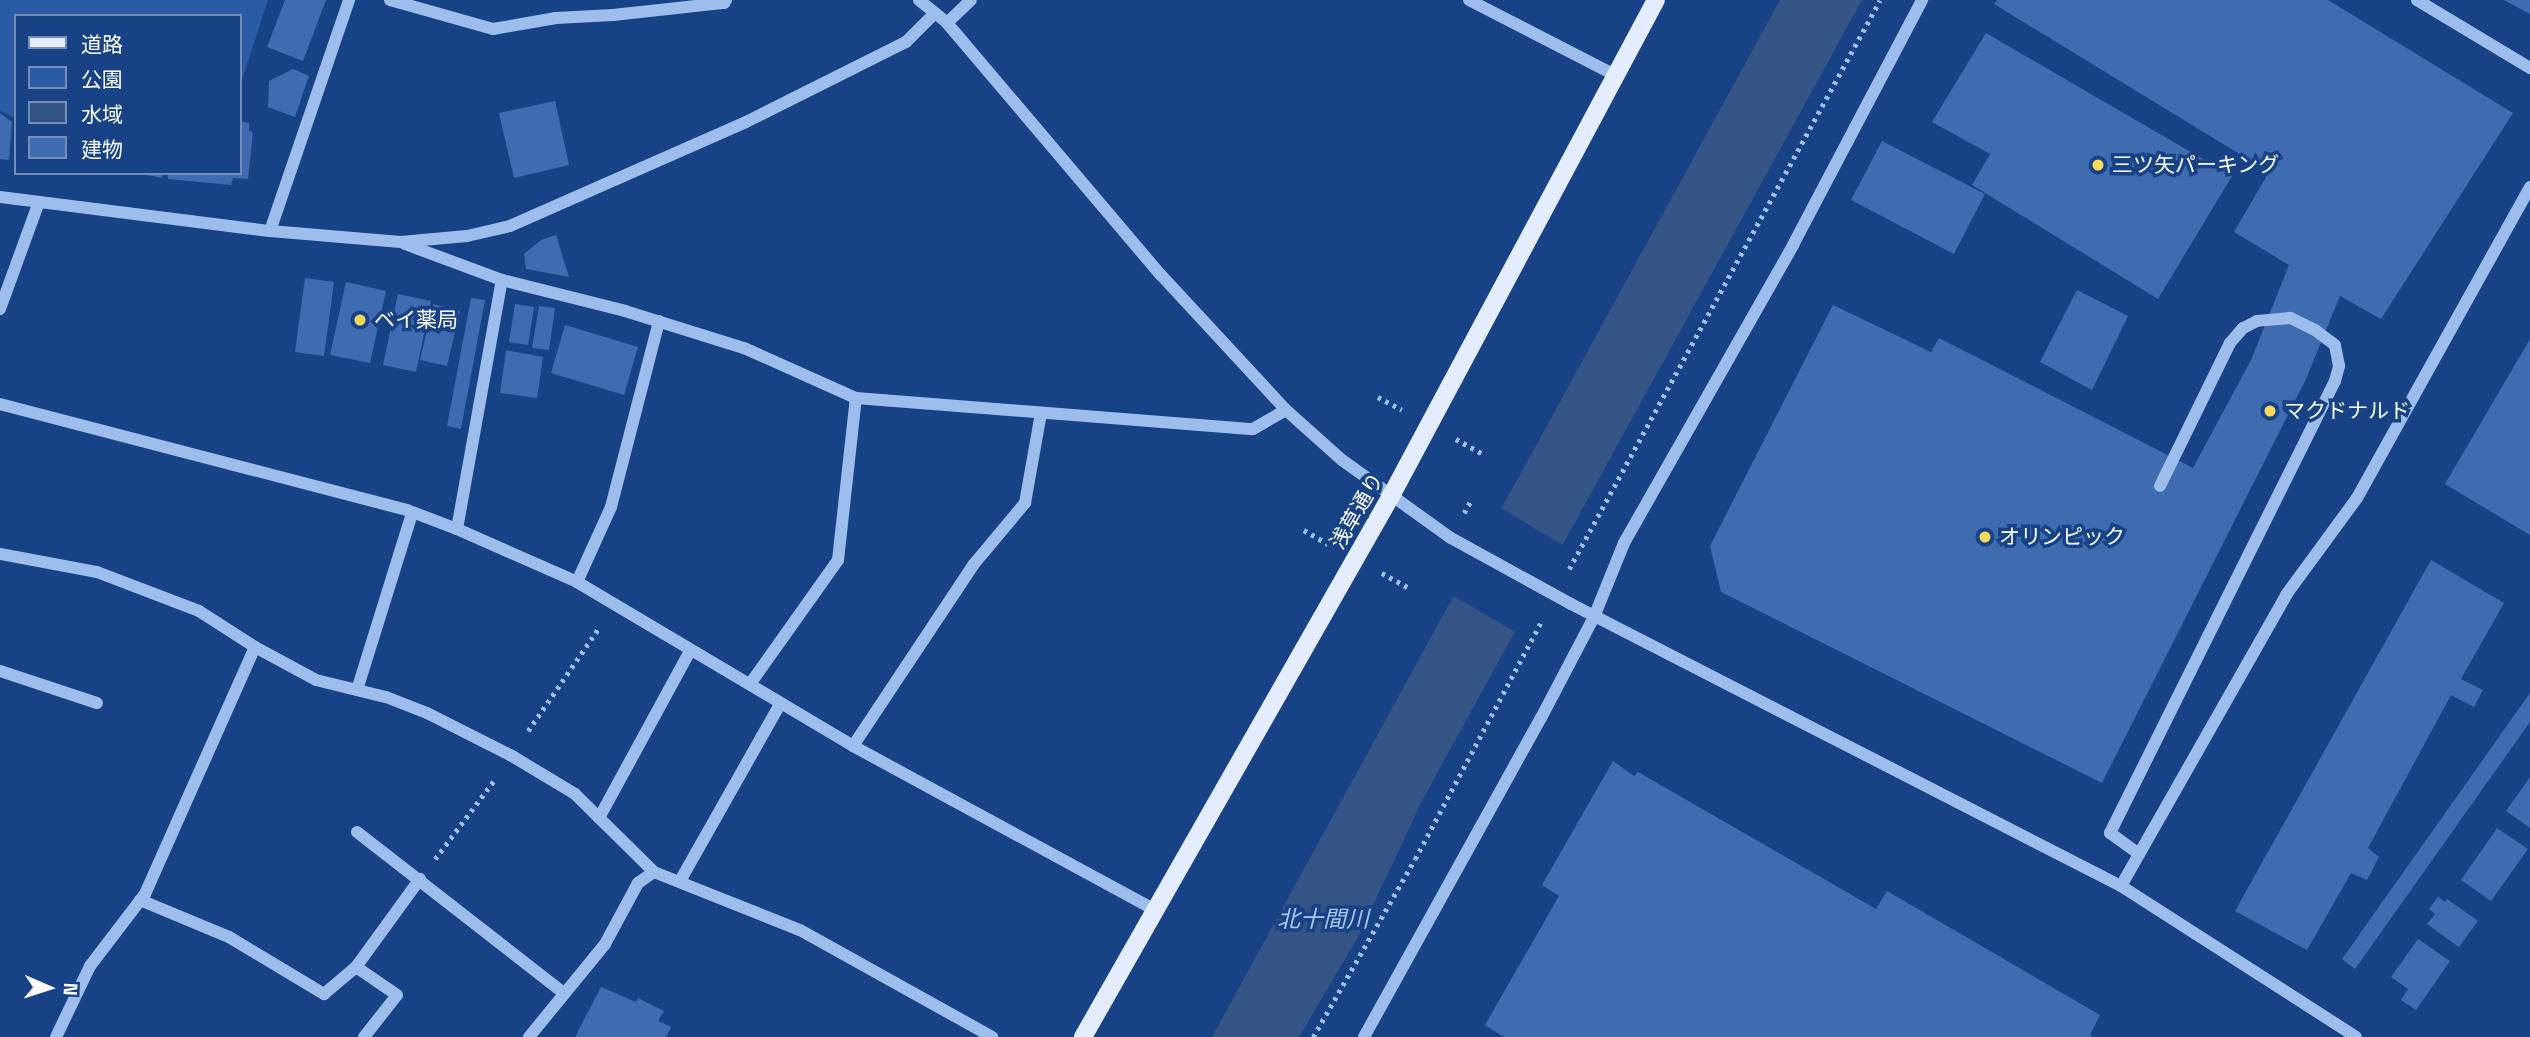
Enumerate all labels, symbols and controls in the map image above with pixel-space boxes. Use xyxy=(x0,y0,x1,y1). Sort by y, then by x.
legend xyxy=(14,14,242,175)
text: 道路 xyxy=(81,31,123,58)
text: 公園 xyxy=(81,66,123,93)
text: 水域 xyxy=(81,101,123,128)
text: 建物 xyxy=(81,136,123,163)
place label: 三ツ矢パーキング xyxy=(2112,152,2280,178)
marker: 三ツ矢パーキング xyxy=(2090,157,2106,173)
place label: ベイ薬局 xyxy=(374,307,458,333)
marker: ベイ薬局 xyxy=(352,312,368,328)
place label: マクドナルド xyxy=(2284,398,2410,424)
marker: マクドナルド xyxy=(2262,403,2278,419)
street label: 浅草通り xyxy=(1325,468,1389,554)
place label: オリンピック xyxy=(1999,524,2125,550)
marker: オリンピック xyxy=(1977,529,1993,545)
water label: 北十間川 xyxy=(1277,905,1369,933)
north arrow xyxy=(14,953,84,1023)
text: N xyxy=(58,982,83,996)

